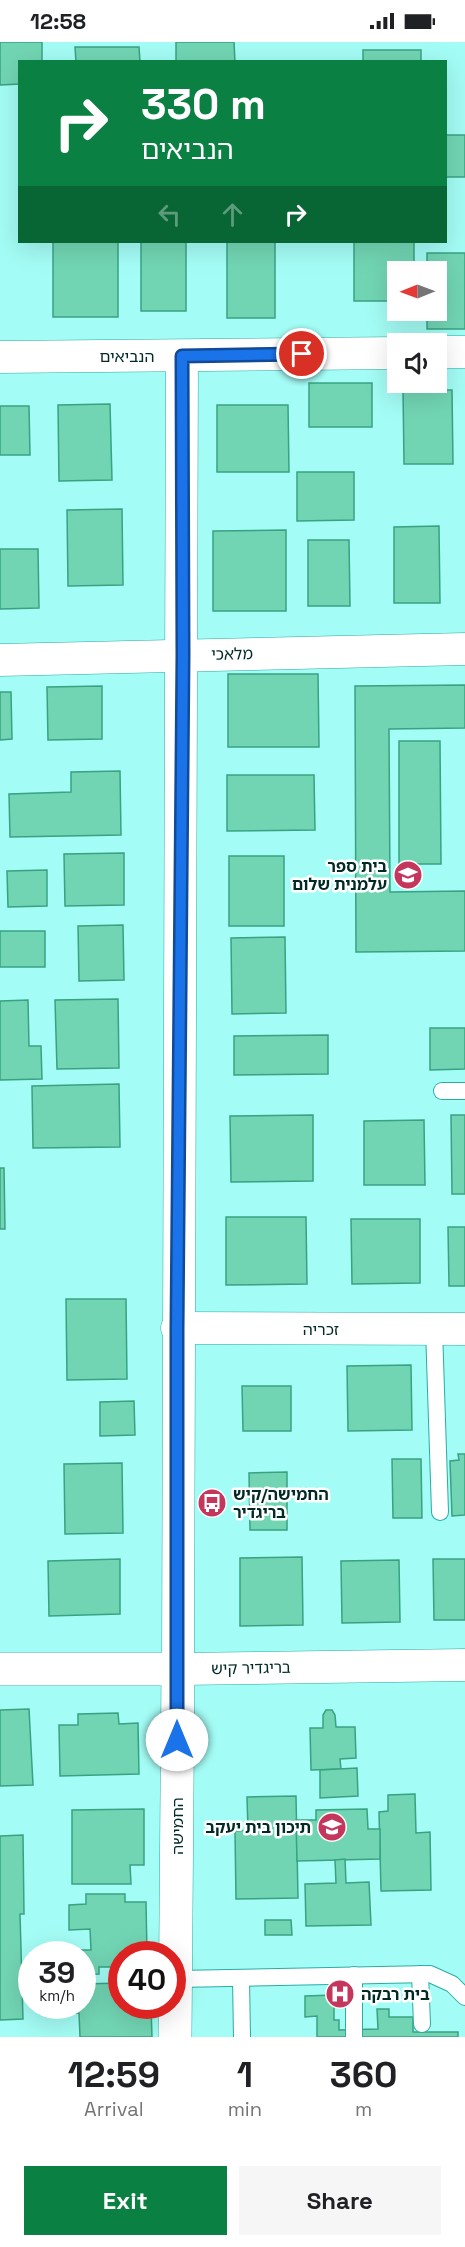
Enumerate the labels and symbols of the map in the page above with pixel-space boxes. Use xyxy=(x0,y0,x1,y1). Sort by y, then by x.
north arrow xyxy=(387,261,447,321)
pin xyxy=(276,328,327,379)
street label: הנביאים xyxy=(100,346,154,367)
street label: מלאכי xyxy=(211,643,253,665)
place label: בית ספר עלמנית שלום xyxy=(292,856,387,895)
school or university icon: בית ספר עלמנית שלום xyxy=(392,859,424,891)
street label: זכריה xyxy=(303,1319,339,1340)
place label: החמישה/קיש בריגדיר xyxy=(233,1484,329,1523)
bus stop icon: החמישה/קיש בריגדיר xyxy=(196,1487,228,1519)
street label: בריגדיר קיש xyxy=(211,1657,291,1679)
position arrow xyxy=(145,1708,209,1772)
street label: החמישה xyxy=(167,1797,188,1855)
school or university icon: תיכון בית יעקב xyxy=(316,1811,348,1843)
place label: תיכון בית יעקב xyxy=(206,1817,311,1838)
speed limit sign: 40 xyxy=(108,1941,186,2019)
hospital icon: בית רבקה xyxy=(324,1978,356,2010)
place label: בית רבקה xyxy=(361,1984,430,2005)

